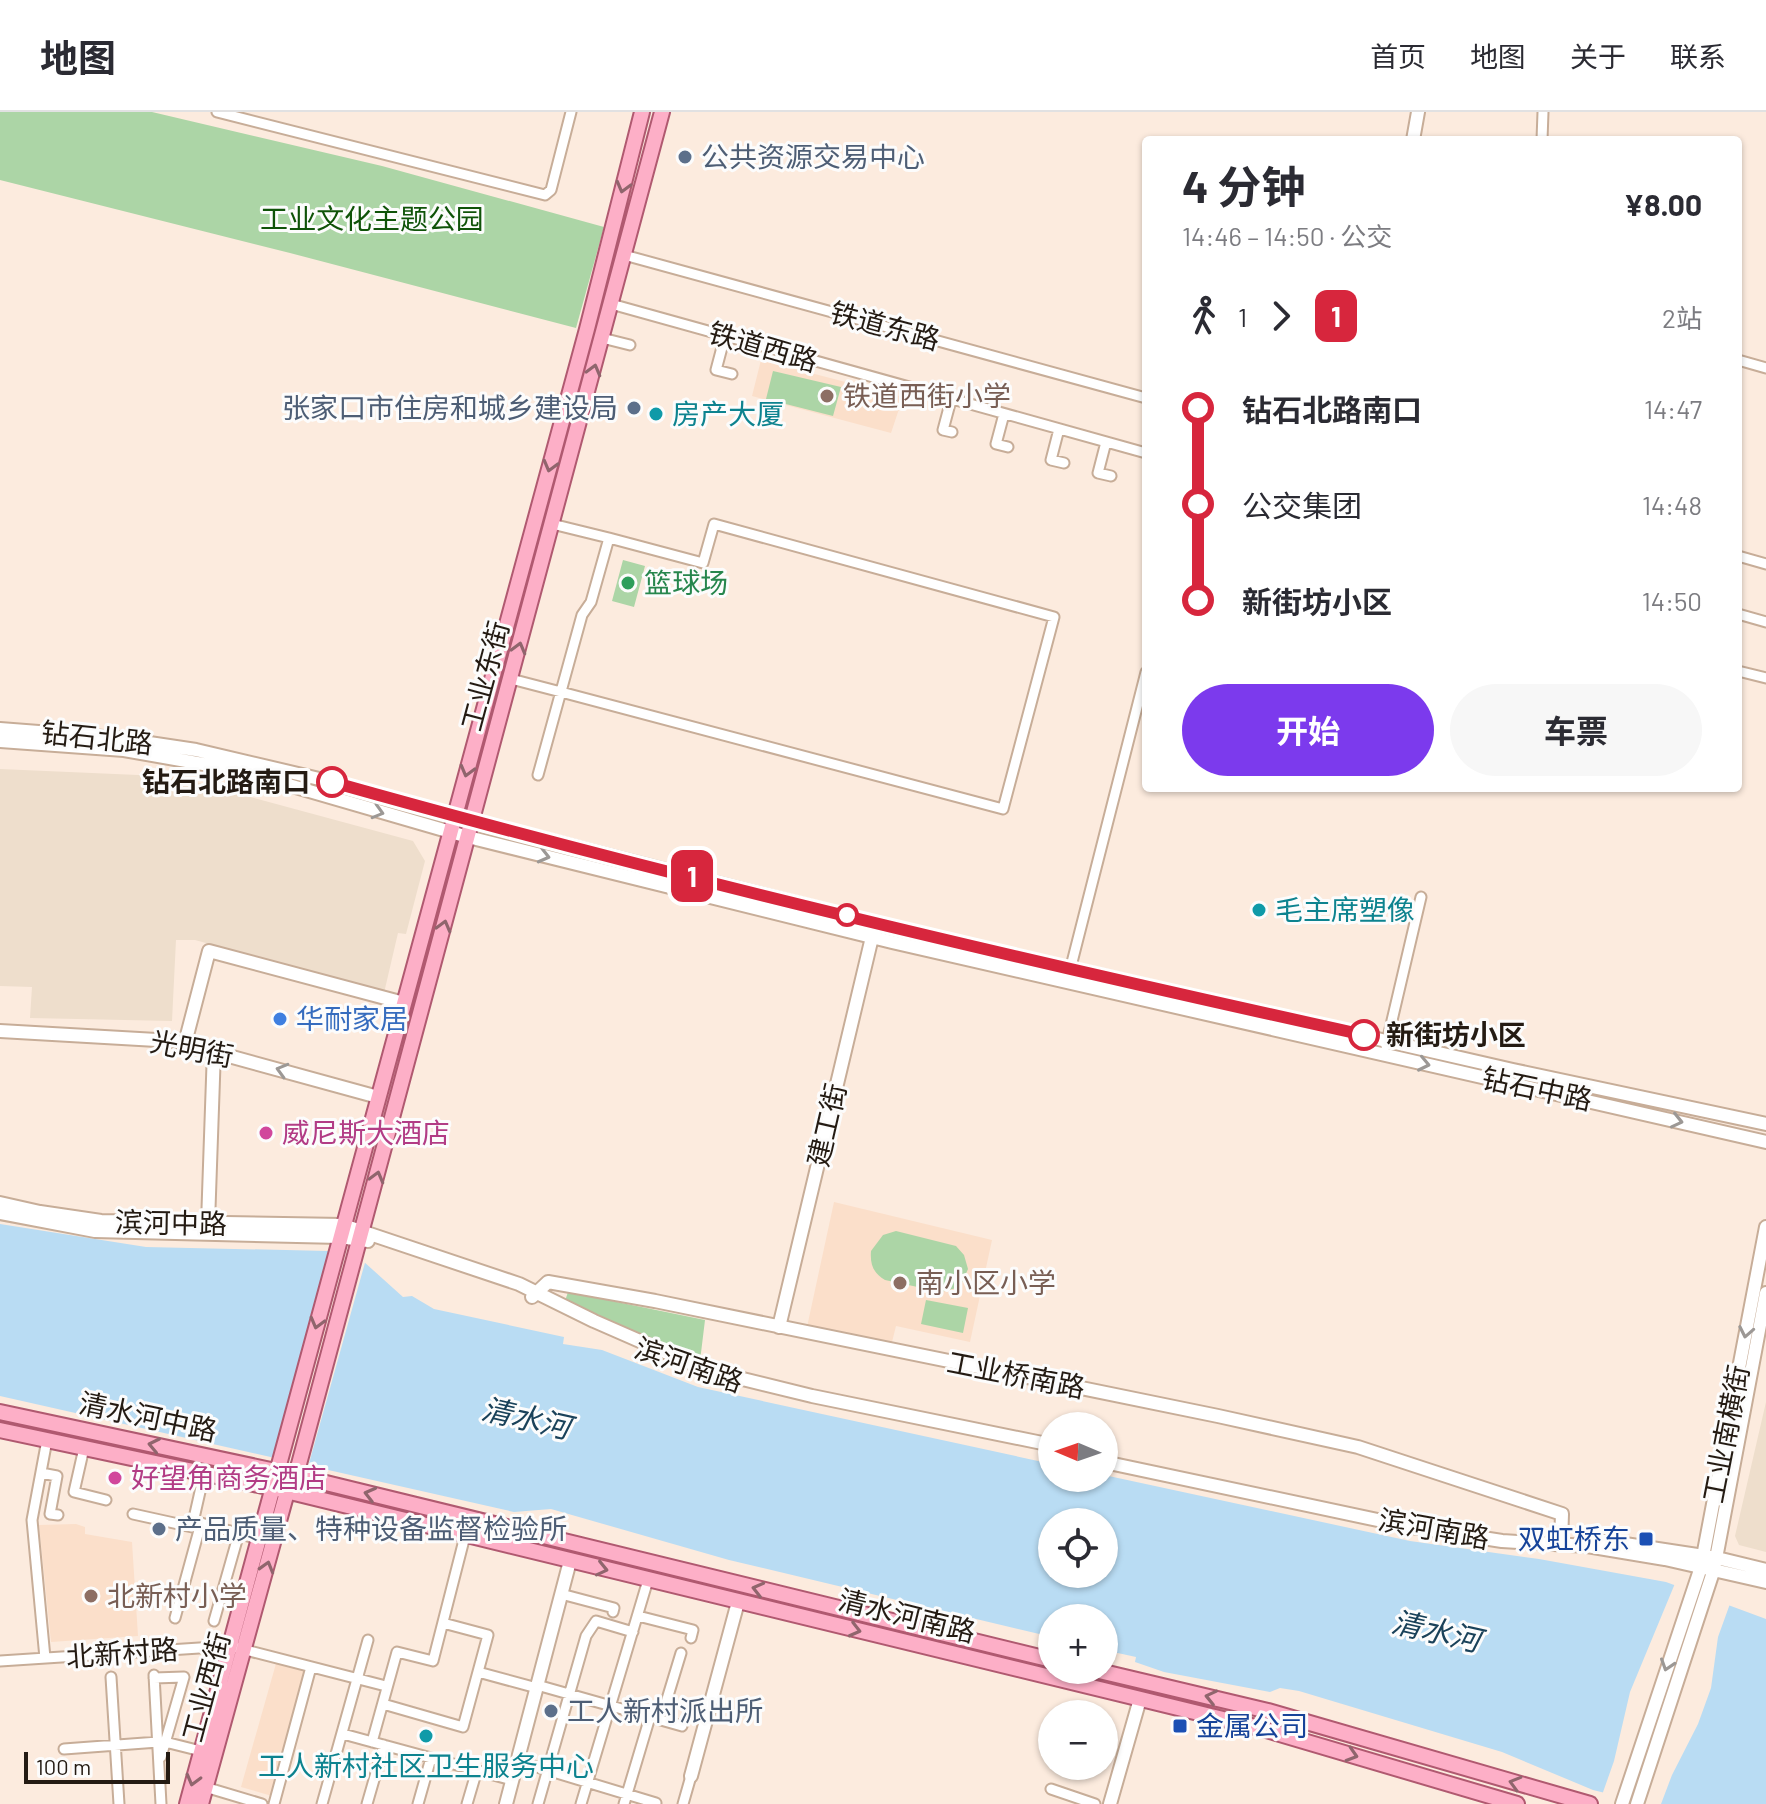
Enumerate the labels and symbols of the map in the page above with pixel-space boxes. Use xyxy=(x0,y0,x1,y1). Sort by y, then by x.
place label: 公共资源交易中心 xyxy=(701,139,925,173)
marker: 公共资源交易中心 xyxy=(676,148,694,166)
one-way arrow xyxy=(615,180,632,194)
park label: 工业文化主题公园 xyxy=(260,201,484,235)
street label: 铁道东路 xyxy=(827,294,944,356)
street label: 铁道西路 xyxy=(705,314,822,378)
one-way arrow xyxy=(584,363,601,377)
place label: 铁道西街小学 xyxy=(843,378,1011,412)
marker: 铁道西街小学 xyxy=(818,387,836,405)
place label: 张家口市住房和城乡建设局 xyxy=(282,390,618,424)
place label: 房产大厦 xyxy=(672,396,784,430)
marker: 张家口市住房和城乡建设局 xyxy=(625,399,643,417)
marker: 房产大厦 xyxy=(647,405,665,423)
one-way arrow xyxy=(542,459,559,472)
place label: 篮球场 xyxy=(644,565,728,599)
marker: 篮球场 xyxy=(619,574,637,592)
street label: 工业东街 xyxy=(453,617,515,734)
one-way arrow xyxy=(510,642,526,656)
street label: 钻石北路 xyxy=(40,714,155,760)
one-way arrow xyxy=(459,763,476,777)
place label: 钻石北路南口 xyxy=(142,764,310,798)
marker: 钻石北路南口 xyxy=(317,767,347,797)
one-way arrow xyxy=(370,803,384,819)
one-way arrow xyxy=(536,847,550,864)
line badge: 1 xyxy=(666,850,718,902)
place label: 毛主席塑像 xyxy=(1275,892,1415,926)
marker: 毛主席塑像 xyxy=(1250,901,1268,919)
unlabelled marker xyxy=(836,904,858,926)
one-way arrow xyxy=(435,920,452,934)
place label: 华耐家居 xyxy=(296,1001,408,1035)
marker: 华耐家居 xyxy=(271,1010,289,1028)
place label: 新街坊小区 xyxy=(1386,1017,1526,1051)
marker: 新街坊小区 xyxy=(1349,1020,1379,1050)
street label: 光明街 xyxy=(148,1023,237,1073)
one-way arrow xyxy=(1416,1055,1430,1072)
street label: 钻石中路 xyxy=(1479,1060,1596,1116)
one-way arrow xyxy=(276,1063,290,1079)
street label: 建工街 xyxy=(800,1080,852,1170)
one-way arrow xyxy=(1670,1111,1684,1128)
place label: 威尼斯大酒店 xyxy=(282,1115,450,1149)
marker: 威尼斯大酒店 xyxy=(257,1124,275,1142)
one-way arrow xyxy=(367,1171,384,1185)
street label: 滨河中路 xyxy=(115,1204,227,1240)
place label: 南小区小学 xyxy=(916,1265,1056,1299)
marker: 南小区小学 xyxy=(891,1274,909,1292)
one-way arrow xyxy=(309,1316,326,1330)
one-way arrow xyxy=(1738,1324,1755,1338)
street label: 滨河南路 xyxy=(631,1330,748,1398)
street label: 工业桥南路 xyxy=(944,1344,1088,1404)
street label: 工业南横街 xyxy=(1695,1362,1755,1506)
street label: 清水河中路 xyxy=(76,1385,220,1447)
water label: 清水河 xyxy=(479,1389,579,1446)
north arrow xyxy=(1038,1412,1118,1492)
one-way arrow xyxy=(148,1437,162,1454)
place label: 好望角商务酒店 xyxy=(131,1460,327,1494)
marker: 好望角商务酒店 xyxy=(106,1469,124,1487)
one-way arrow xyxy=(363,1487,377,1504)
street label: 滨河南路 xyxy=(1376,1502,1492,1554)
place label: 产品质量、特种设备监督检验所 xyxy=(175,1511,567,1545)
marker: 产品质量、特种设备监督检验所 xyxy=(150,1520,168,1538)
place label: 双虹桥东 xyxy=(1518,1521,1630,1555)
marker: 双虹桥东 xyxy=(1637,1530,1655,1548)
one-way arrow xyxy=(257,1560,274,1574)
one-way arrow xyxy=(595,1560,609,1577)
place label: 北新村小学 xyxy=(107,1578,247,1612)
one-way arrow xyxy=(752,1582,766,1599)
street label: 清水河南路 xyxy=(835,1582,979,1648)
marker: 北新村小学 xyxy=(82,1587,100,1605)
water label: 清水河 xyxy=(1389,1602,1489,1659)
one-way arrow xyxy=(848,1621,862,1638)
street label: 工业西街 xyxy=(174,1628,236,1745)
street label: 北新村路 xyxy=(65,1631,179,1673)
one-way arrow xyxy=(1661,1658,1677,1672)
one-way arrow xyxy=(1205,1690,1218,1707)
place label: 工人新村派出所 xyxy=(567,1693,763,1727)
marker: 工人新村派出所 xyxy=(542,1702,560,1720)
place label: 金属公司 xyxy=(1196,1708,1308,1742)
marker: 金属公司 xyxy=(1171,1717,1189,1735)
marker: 工人新村社区卫生服务中心 xyxy=(417,1727,435,1745)
one-way arrow xyxy=(1344,1745,1358,1761)
scale bar xyxy=(24,1748,170,1784)
place label: 工人新村社区卫生服务中心 xyxy=(258,1748,594,1782)
one-way arrow xyxy=(186,1772,203,1786)
one-way arrow xyxy=(1509,1776,1523,1792)

